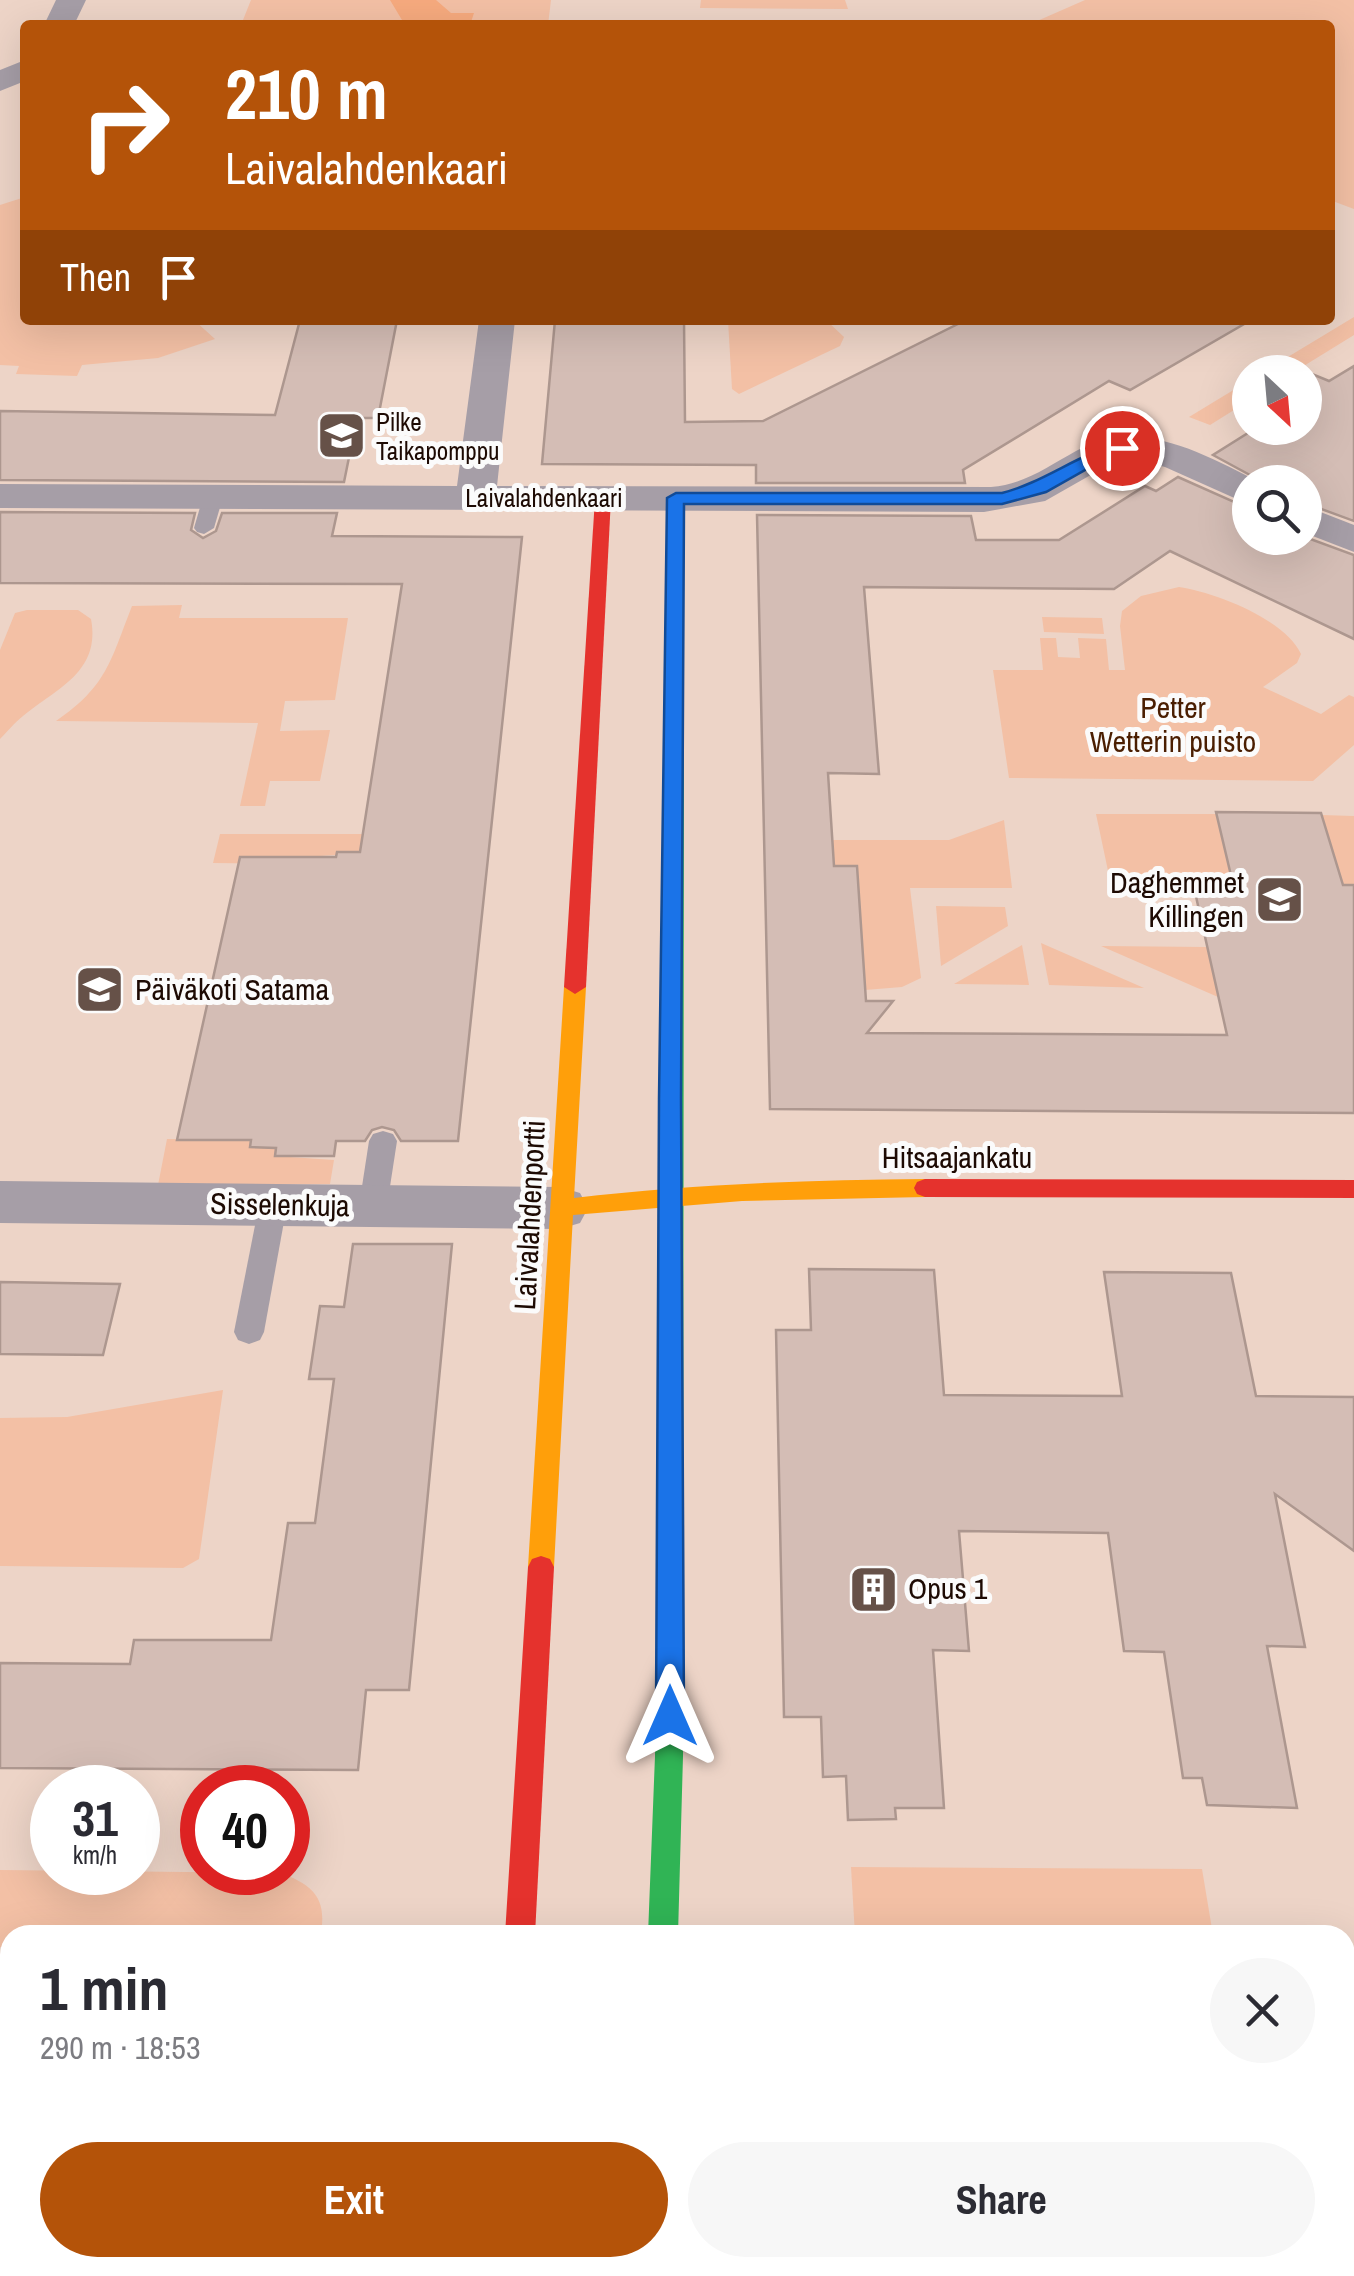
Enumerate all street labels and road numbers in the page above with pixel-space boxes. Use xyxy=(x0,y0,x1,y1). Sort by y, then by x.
street label: Laivalahdenkaari xyxy=(465,481,623,515)
street label: Laivalahdenportti xyxy=(504,1119,554,1311)
street label: Hitsaajankatu xyxy=(882,1137,1032,1177)
street label: Sisselenkuja xyxy=(210,1183,350,1225)

